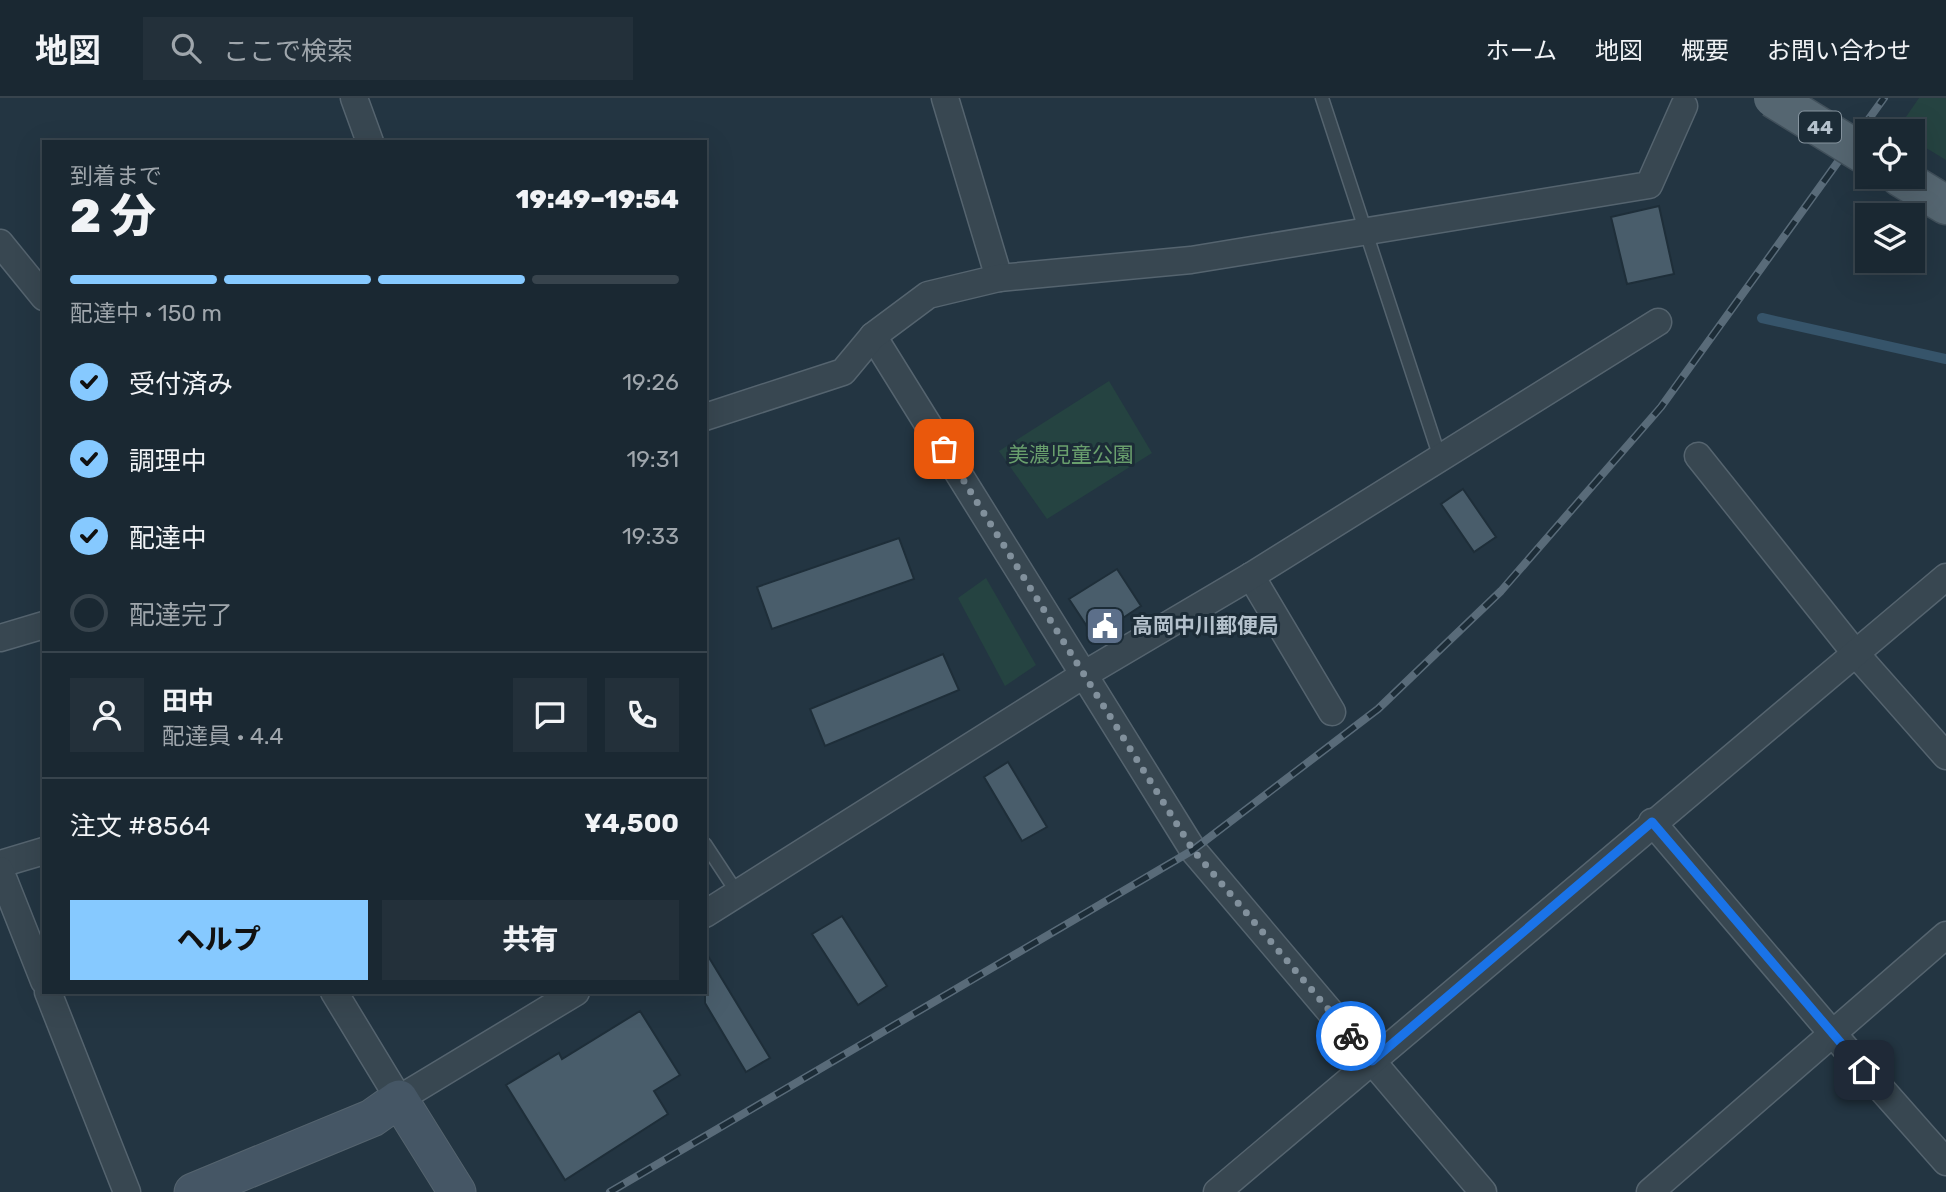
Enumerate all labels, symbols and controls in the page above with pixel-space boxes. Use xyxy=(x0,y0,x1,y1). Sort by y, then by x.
search box xyxy=(143,17,633,80)
icon: search xyxy=(167,29,205,67)
text: 地図 xyxy=(35,31,101,70)
text: ここで検索 xyxy=(223,36,353,67)
text: ホーム xyxy=(1486,37,1557,65)
text: 地図 xyxy=(1595,37,1643,65)
text: 概要 xyxy=(1681,37,1729,65)
text: お問い合わせ xyxy=(1767,37,1911,65)
road number: 44 xyxy=(1799,112,1841,142)
map controls xyxy=(1855,119,1925,273)
button: locate xyxy=(1855,119,1925,189)
text: 到着まで xyxy=(70,162,162,190)
text: 19:49–19:54 xyxy=(516,184,679,215)
text: 2 分 xyxy=(70,189,156,244)
button: layers xyxy=(1855,203,1925,273)
text: 配達中 · 150 m xyxy=(70,299,222,327)
icon: check xyxy=(70,363,108,401)
text: 19:26 xyxy=(622,368,679,396)
text: 受付済み xyxy=(129,369,233,400)
pin xyxy=(914,419,974,479)
icon: bag xyxy=(925,430,963,468)
icon: check xyxy=(70,440,108,478)
park label: 美濃児童公園 xyxy=(1008,442,1134,467)
text: 19:31 xyxy=(626,445,679,473)
text: 調理中 xyxy=(129,446,207,477)
icon: check xyxy=(70,517,108,555)
text: 19:33 xyxy=(622,522,679,550)
text: 配達中 xyxy=(129,523,207,554)
text: 配達完了 xyxy=(129,600,233,631)
public building icon: 高岡中川郵便局 xyxy=(1084,605,1126,647)
place label: 高岡中川郵便局 xyxy=(1132,613,1279,638)
button: person xyxy=(70,678,144,752)
button: chat xyxy=(513,678,587,752)
button: phone xyxy=(605,678,679,752)
text: 田中 xyxy=(162,686,214,717)
text: 配達員 · 4.4 xyxy=(162,722,284,750)
text: ¥4,500 xyxy=(584,808,679,839)
text: 注文 #8564 xyxy=(70,811,210,842)
button: ヘルプ xyxy=(70,900,368,980)
button: 共有 xyxy=(382,900,679,980)
courier xyxy=(1316,1001,1386,1071)
icon: bike xyxy=(1332,1017,1370,1055)
pin xyxy=(1834,1040,1894,1100)
icon: home xyxy=(1845,1051,1883,1089)

